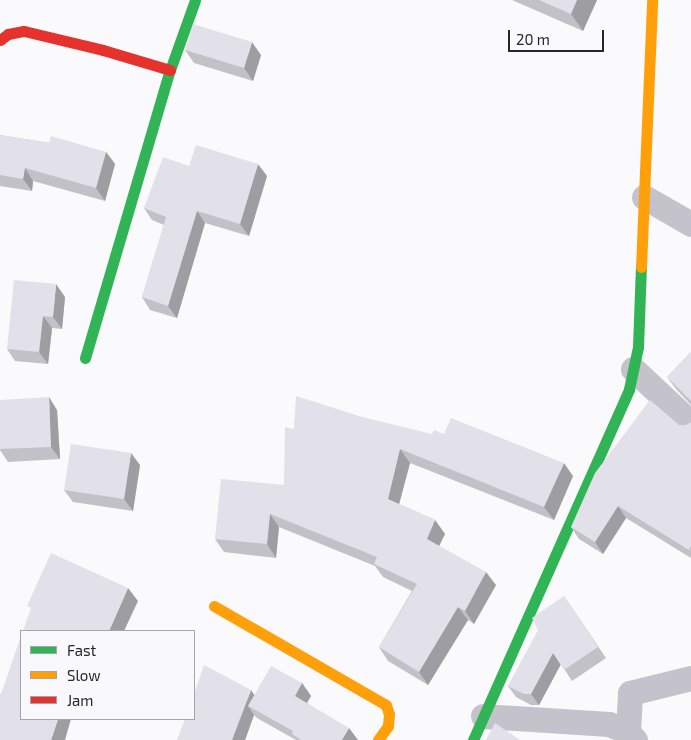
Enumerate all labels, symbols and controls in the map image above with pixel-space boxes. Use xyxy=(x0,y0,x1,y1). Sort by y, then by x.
scale bar xyxy=(511,20,607,52)
text: 20 m xyxy=(516,30,550,48)
legend xyxy=(20,630,195,720)
text: Fast xyxy=(67,641,96,659)
text: Slow xyxy=(67,666,101,684)
text: Jam xyxy=(67,691,93,709)

